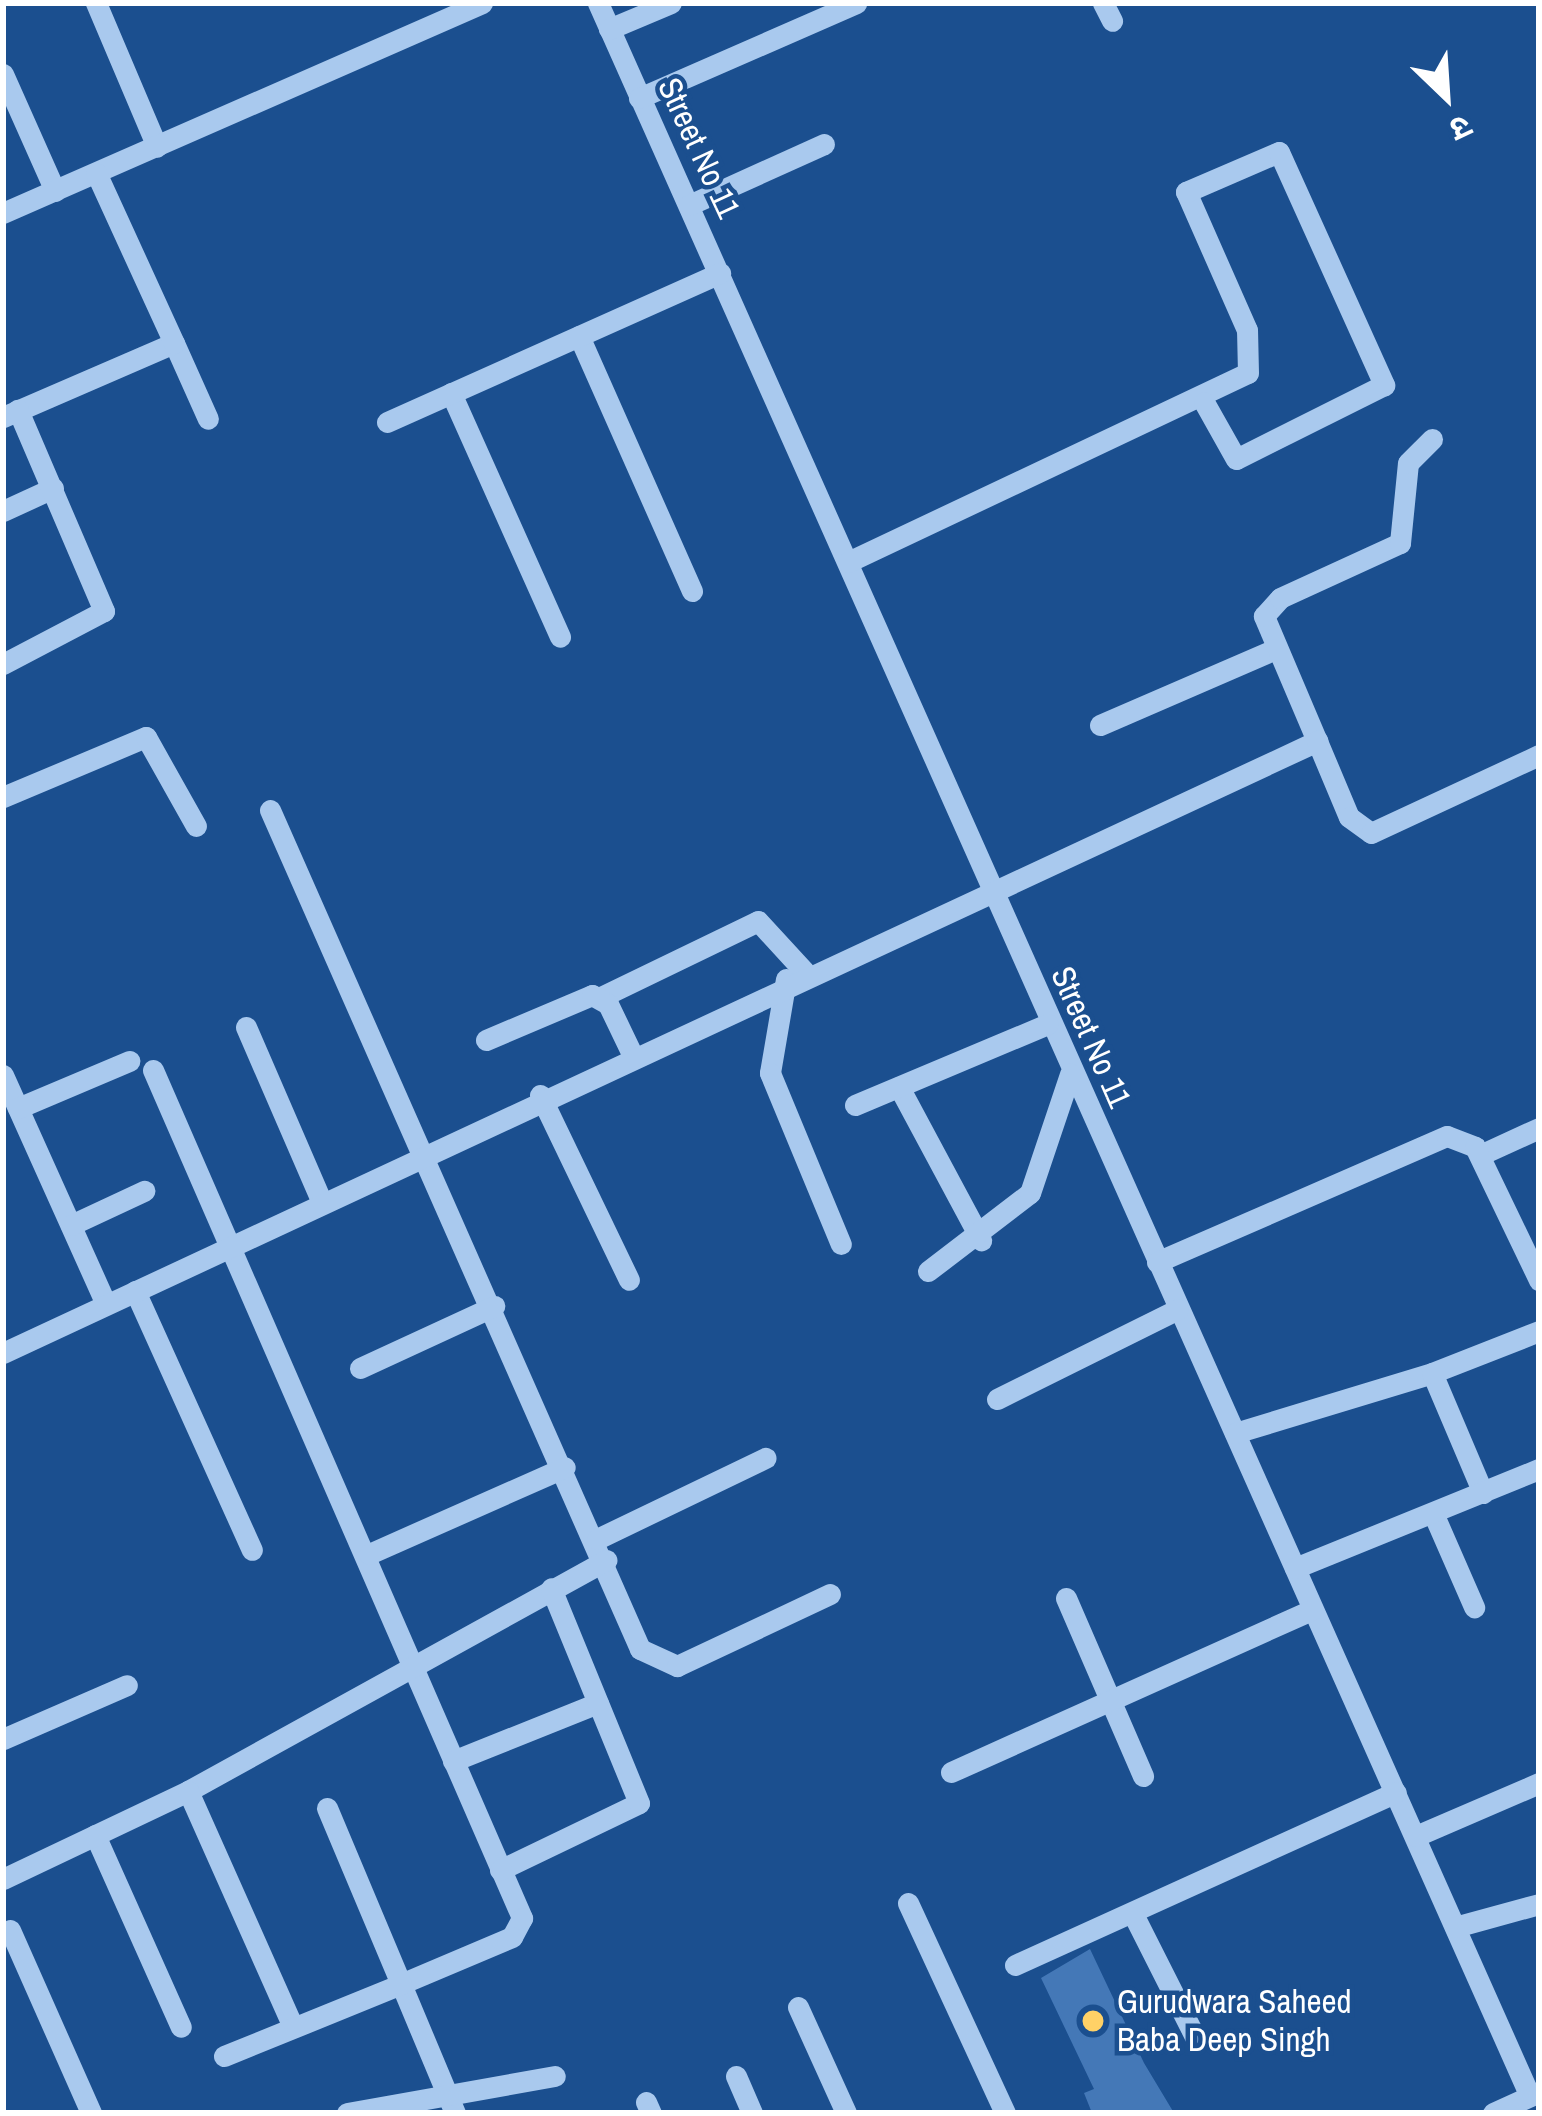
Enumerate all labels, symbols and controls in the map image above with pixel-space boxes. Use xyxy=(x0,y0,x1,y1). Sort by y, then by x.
north arrow xyxy=(1386,36,1506,156)
street label: Street No 11 xyxy=(649,72,749,224)
text: उ xyxy=(1443,105,1479,153)
street label: Street No 11 xyxy=(1042,960,1140,1114)
place label: Gurudwara Saheed Baba Deep Singh xyxy=(1117,1982,1352,2060)
marker: Gurudwara Saheed Baba Deep Singh xyxy=(1080,2008,1106,2034)

